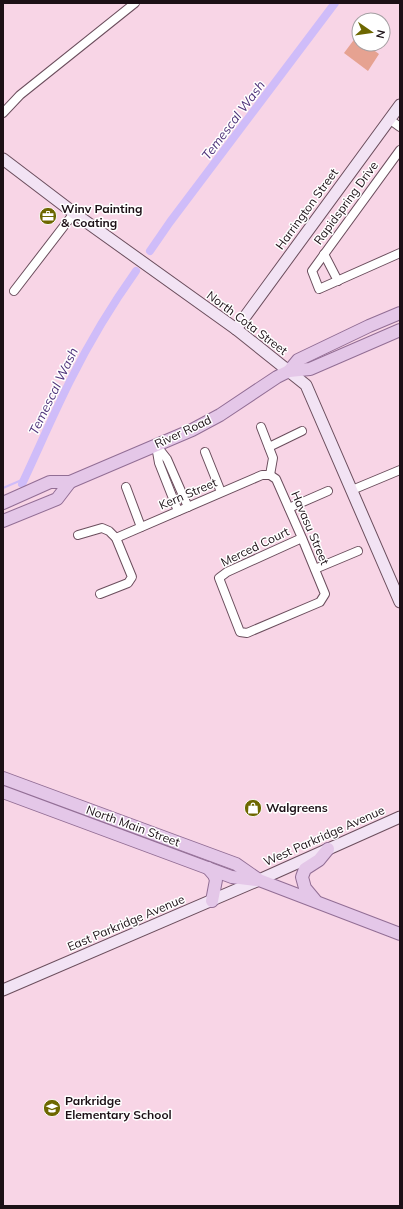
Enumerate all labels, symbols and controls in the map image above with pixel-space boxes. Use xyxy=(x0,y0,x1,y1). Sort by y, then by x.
north arrow xyxy=(351,12,391,52)
text: N xyxy=(373,29,388,40)
water label: Temescal Wash xyxy=(198,77,268,163)
street label: Rapidspring Drive xyxy=(310,158,381,247)
street label: Harrington Street xyxy=(272,165,341,252)
place label: Winv Painting & Coating xyxy=(61,201,142,230)
office icon: Winv Painting & Coating xyxy=(38,206,58,226)
street label: North Cota Street xyxy=(204,287,291,358)
water label: Temescal Wash xyxy=(25,345,81,437)
street label: River Road xyxy=(152,412,214,451)
street label: Kern Street xyxy=(156,475,219,513)
street label: Havasu Street xyxy=(288,489,333,567)
street label: Merced Court xyxy=(218,524,291,570)
shop icon: Walgreens xyxy=(243,798,263,818)
place label: Walgreens xyxy=(266,800,328,815)
street label: North Main Street xyxy=(84,802,182,849)
street label: West Parkridge Avenue xyxy=(261,802,387,869)
street label: East Parkridge Avenue xyxy=(65,891,187,954)
place label: Parkridge Elementary School xyxy=(65,1093,172,1122)
school or university icon: Parkridge Elementary School xyxy=(42,1098,62,1118)

